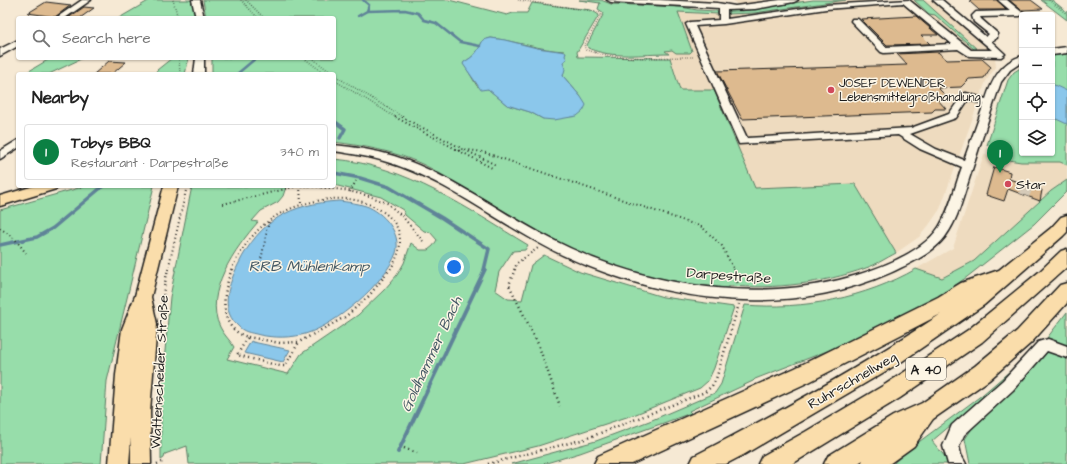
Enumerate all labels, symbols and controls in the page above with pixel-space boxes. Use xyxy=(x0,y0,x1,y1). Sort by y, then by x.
map controls xyxy=(1019,12,1055,156)
button: + xyxy=(1019,12,1055,48)
search box xyxy=(16,16,336,60)
icon: search xyxy=(30,27,52,49)
text: Search here xyxy=(62,28,151,49)
button: − xyxy=(1019,48,1055,84)
place label: JOSEF DEWENDER Lebensmittelgroßhandlung xyxy=(839,75,981,107)
button: locate xyxy=(1019,84,1055,120)
marker: JOSEF DEWENDER Lebensmittelgroßhandlung xyxy=(826,85,836,95)
text: Nearby xyxy=(32,86,89,110)
button: layers xyxy=(1019,120,1055,156)
text: Tobys BBQ xyxy=(71,133,151,154)
pin: 1 xyxy=(987,140,1013,173)
text: 1 xyxy=(45,143,47,161)
text: 340 m xyxy=(280,143,319,161)
text: Restaurant · Darpestraße xyxy=(71,154,228,172)
place label: Star xyxy=(1016,175,1046,195)
marker: Star xyxy=(1003,179,1013,189)
water label: RRB Mühlenkamp xyxy=(249,256,371,277)
your location xyxy=(444,257,464,277)
street label: Darpestraße xyxy=(686,263,772,289)
water label: Goldhammer Bach xyxy=(396,293,468,415)
street label: Wattenscheider Straße xyxy=(146,294,174,449)
street label: Ruhrschnellweg xyxy=(804,347,901,414)
road number: A 40 xyxy=(906,358,946,380)

